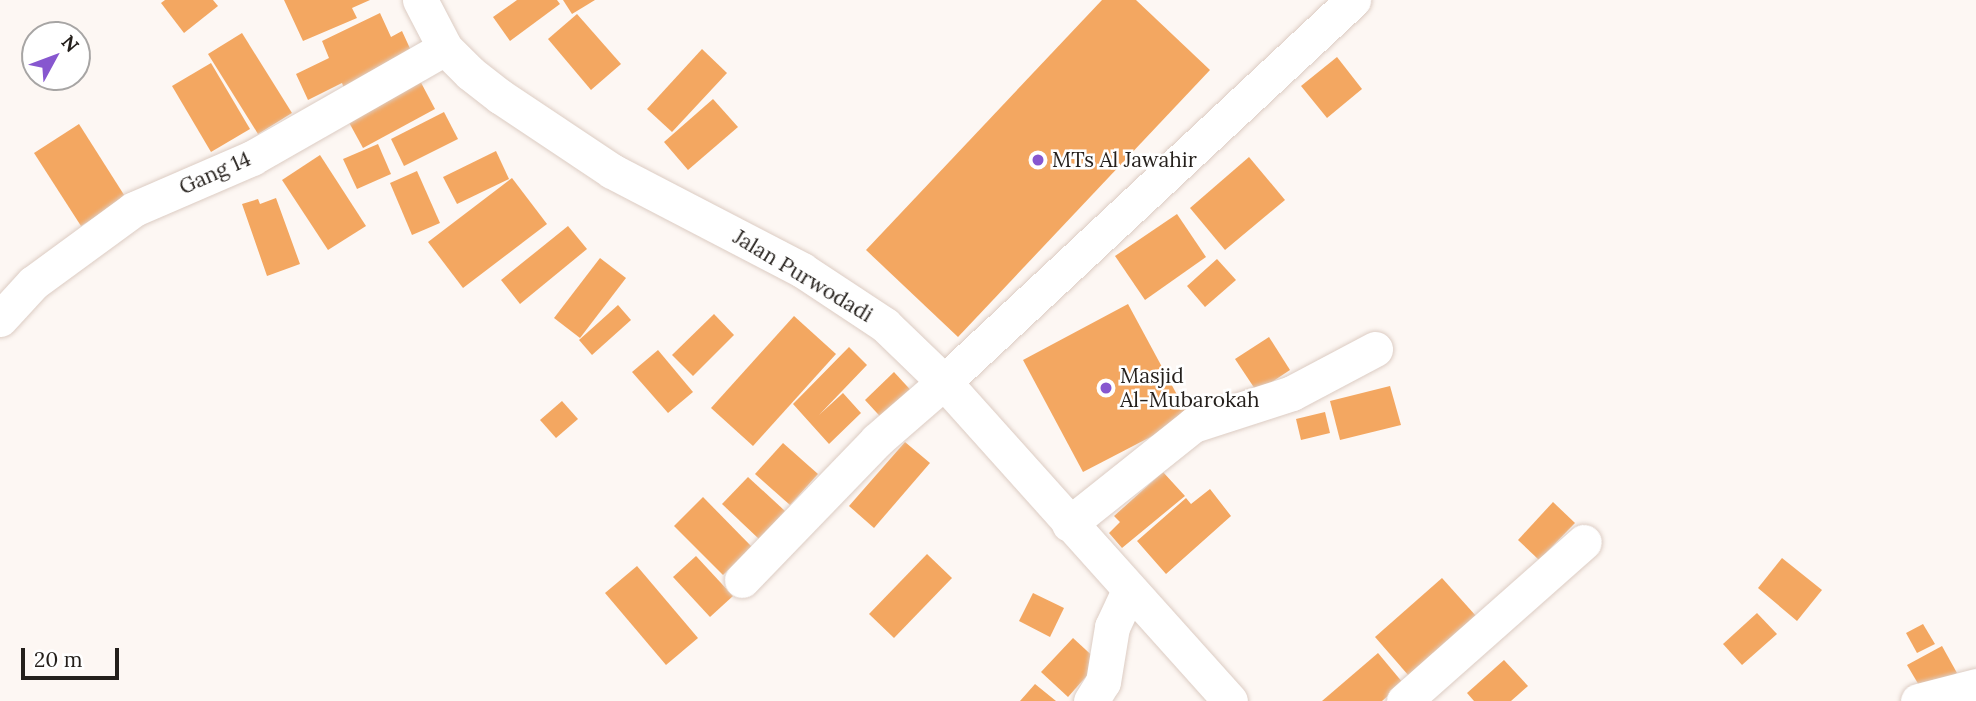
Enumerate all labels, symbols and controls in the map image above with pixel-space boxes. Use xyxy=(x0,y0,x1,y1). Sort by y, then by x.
north arrow xyxy=(21,21,91,91)
text: N xyxy=(56,30,84,57)
street label: Gang 14 xyxy=(175,146,255,200)
place label: MTs Al Jawahir xyxy=(1052,147,1197,173)
marker: MTs Al Jawahir xyxy=(1030,152,1046,168)
street label: Jalan Purwodadi xyxy=(729,224,877,328)
place label: Masjid Al-Mubarokah xyxy=(1120,363,1260,413)
marker: Masjid Al-Mubarokah xyxy=(1098,380,1114,396)
scale bar xyxy=(24,634,122,678)
text: 20 m xyxy=(34,646,83,673)

